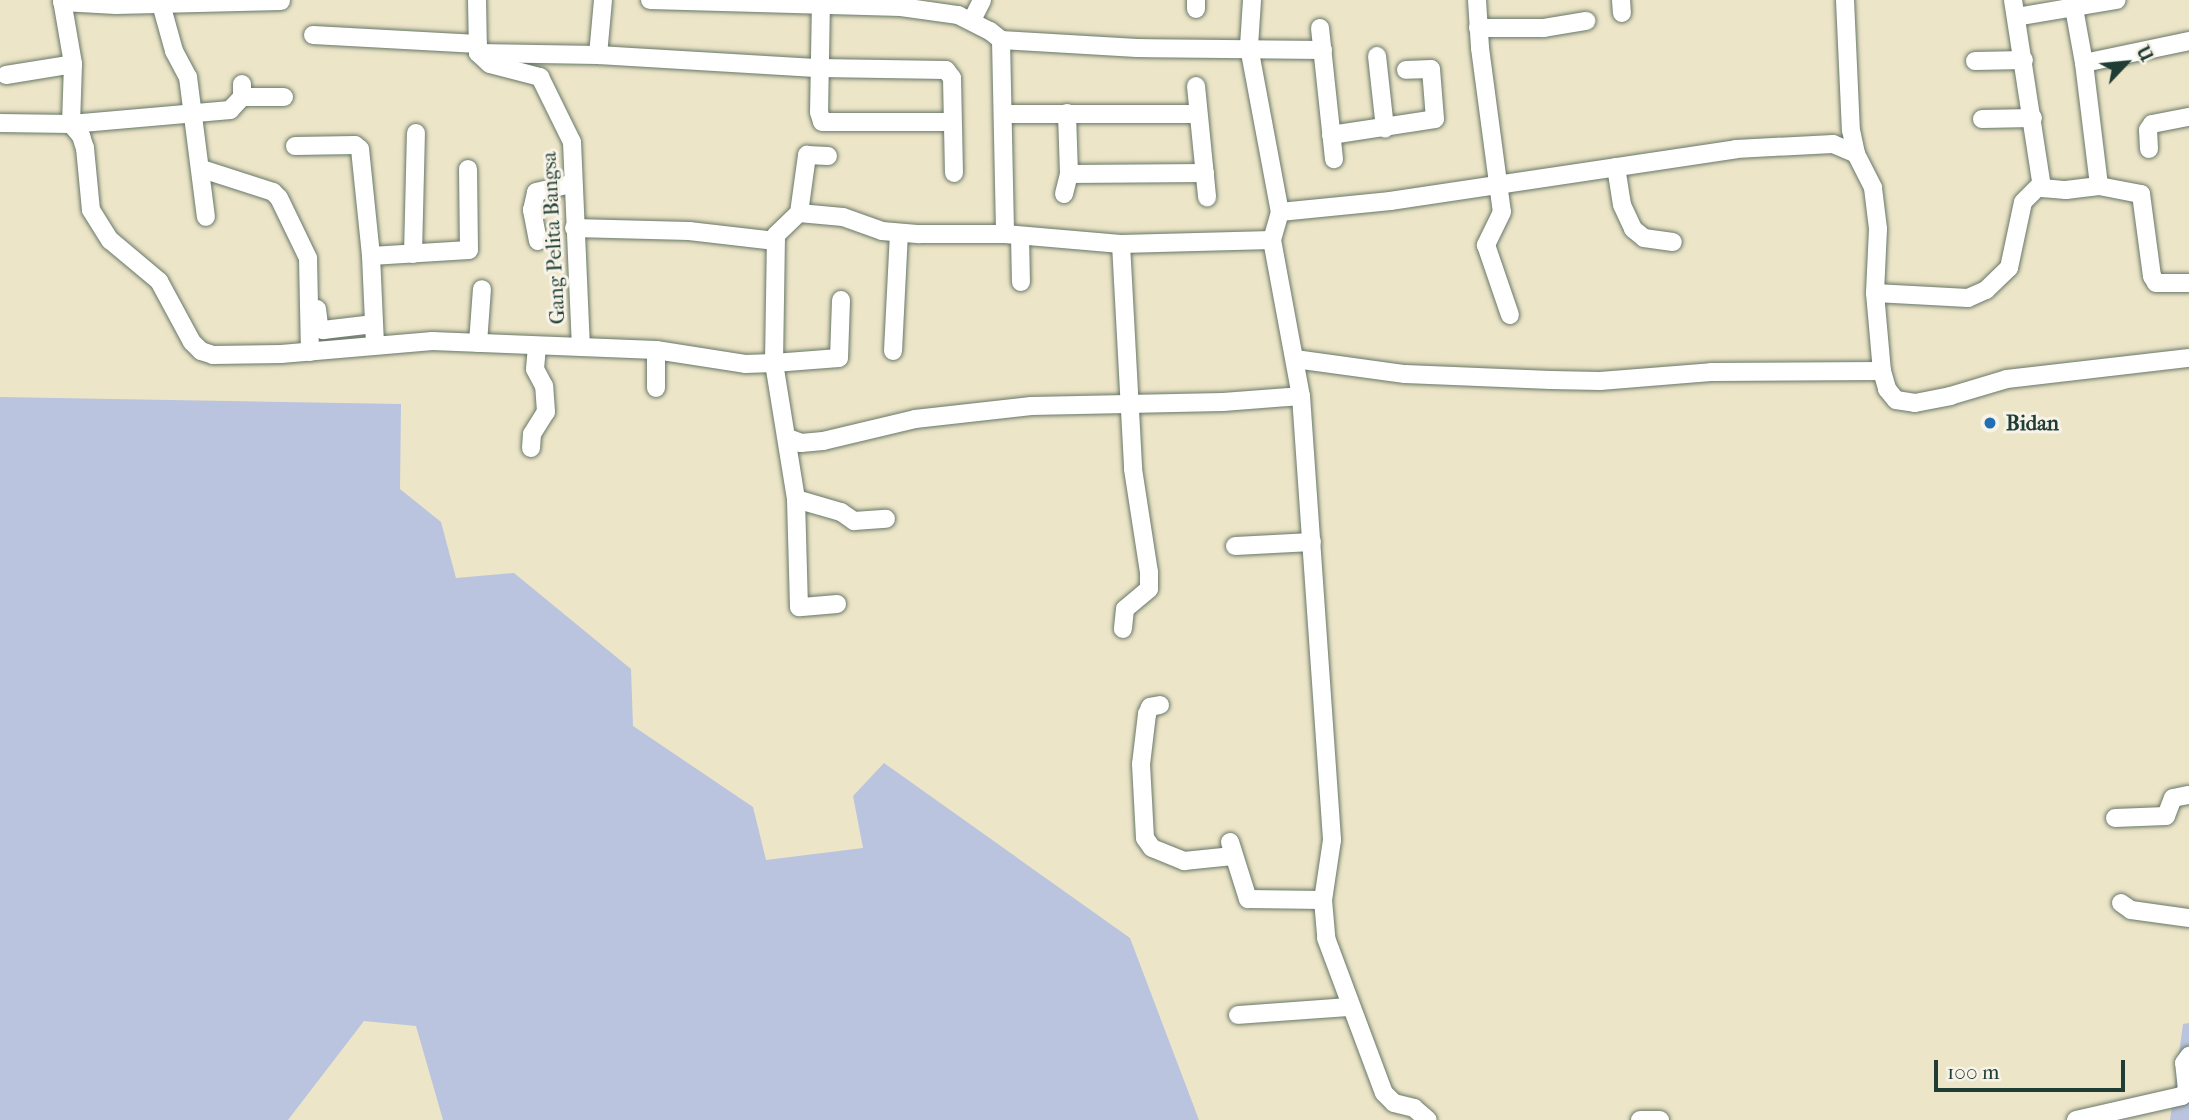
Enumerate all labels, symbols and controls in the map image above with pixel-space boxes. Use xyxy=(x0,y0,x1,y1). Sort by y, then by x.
north arrow xyxy=(2091,28,2161,98)
text: U xyxy=(2132,42,2158,65)
street label: Gang Pelita Bangsa xyxy=(536,151,570,325)
place label: Bidan xyxy=(2006,410,2059,436)
marker: Bidan xyxy=(1980,413,2000,433)
scale bar xyxy=(1937,1046,2128,1090)
text: 100 m xyxy=(1947,1060,2000,1084)

